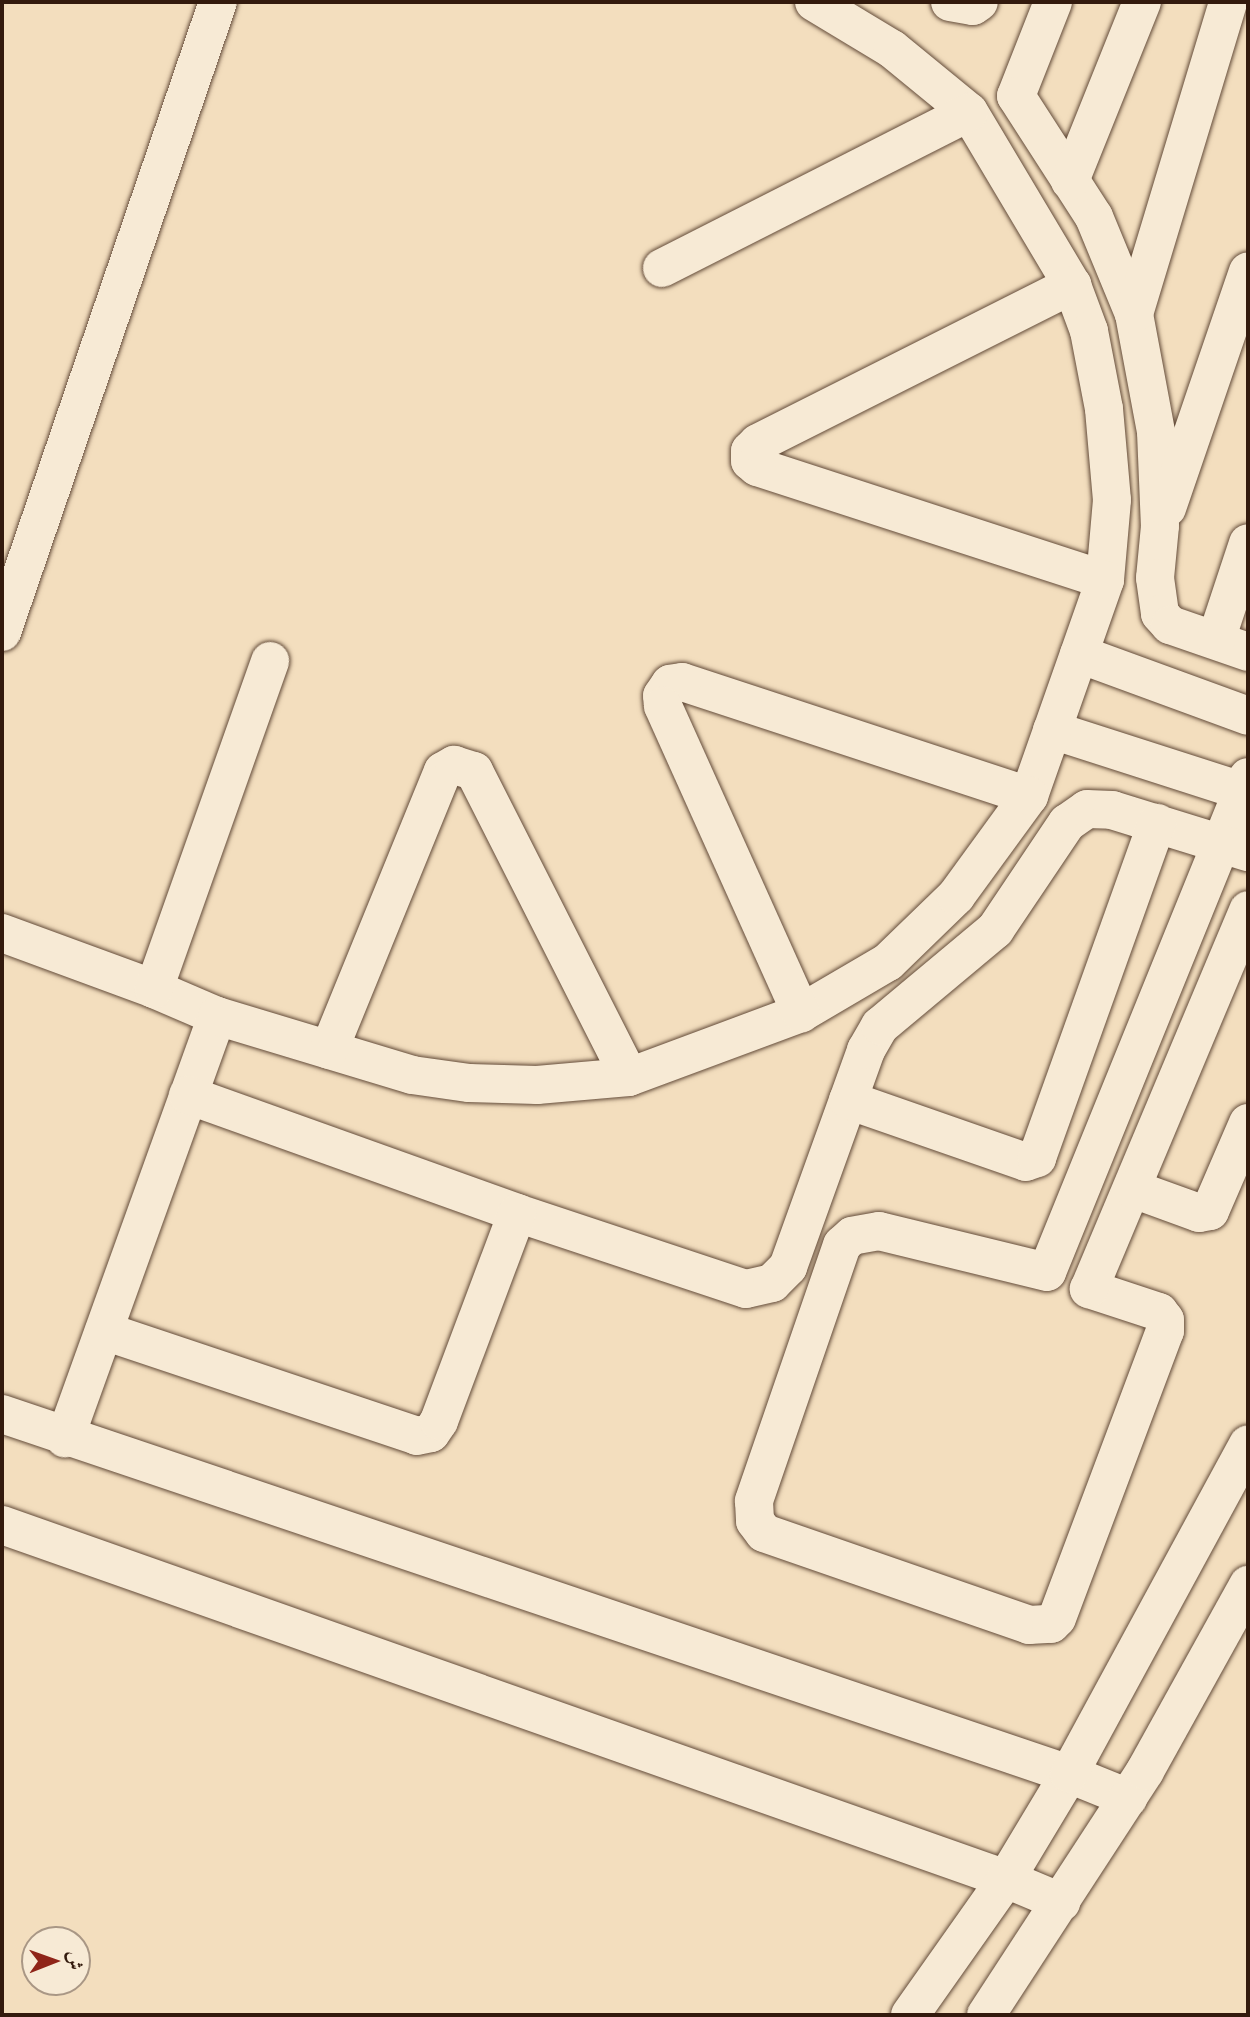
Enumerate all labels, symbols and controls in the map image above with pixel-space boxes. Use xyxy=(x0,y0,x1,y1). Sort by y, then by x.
north arrow xyxy=(21,1926,91,1996)
text: ش xyxy=(63,1951,87,1970)

